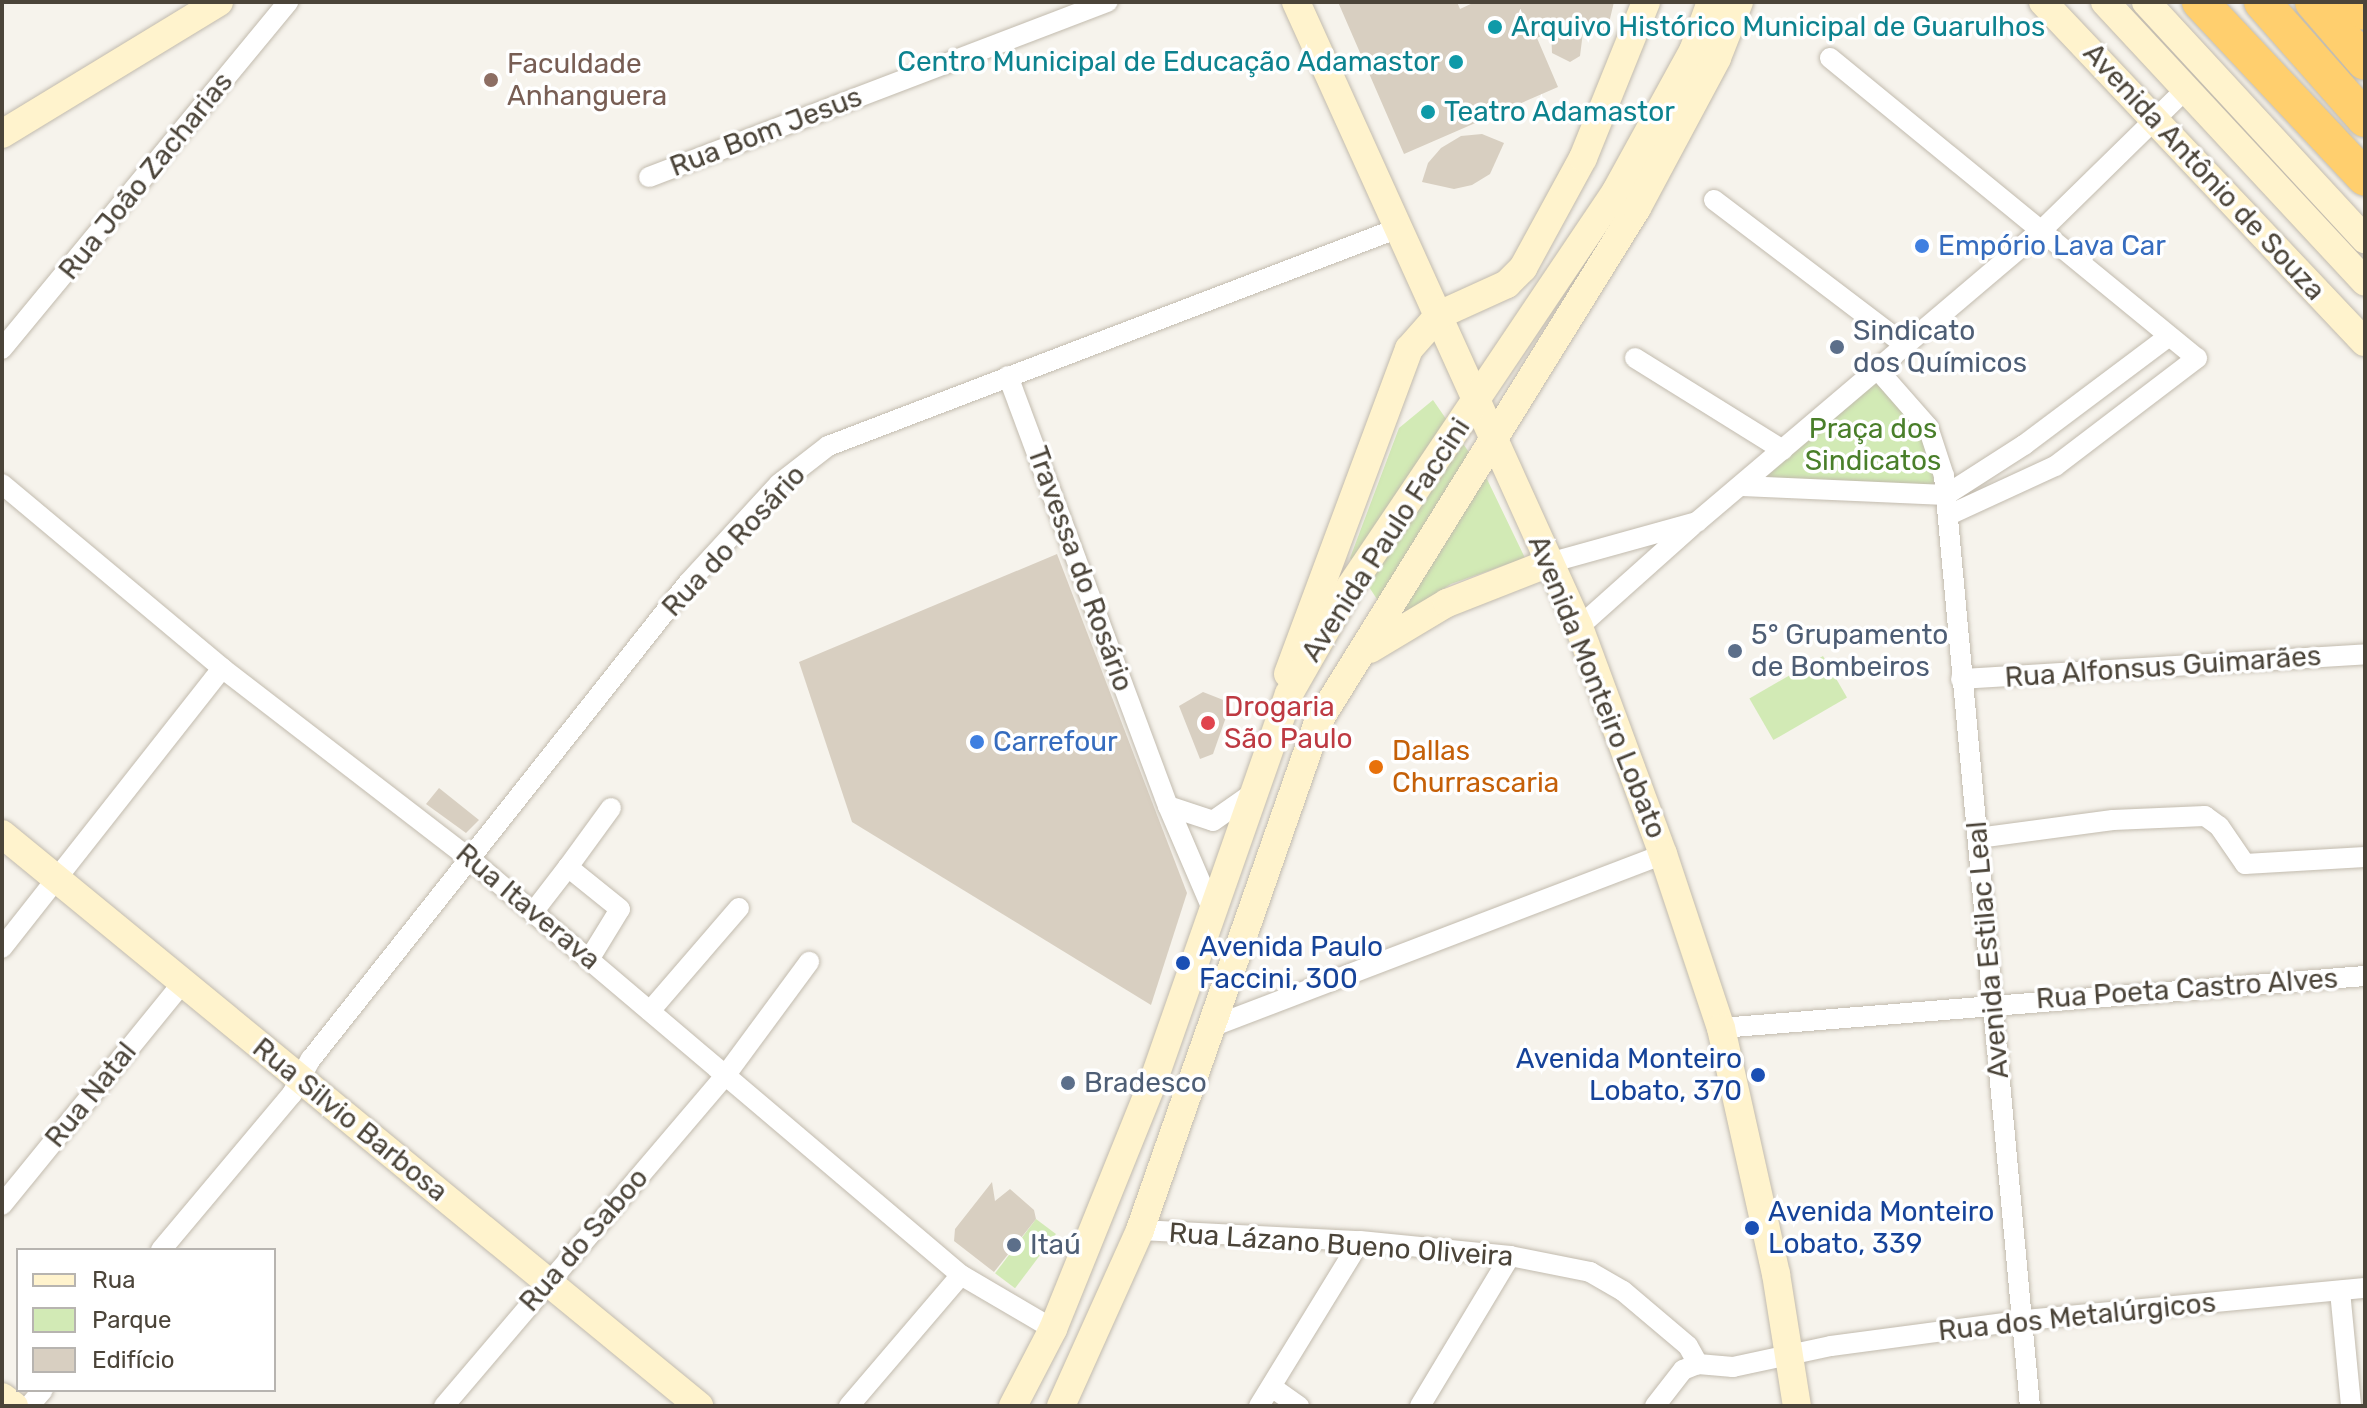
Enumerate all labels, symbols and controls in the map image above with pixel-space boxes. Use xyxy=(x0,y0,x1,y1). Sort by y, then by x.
place label: Arquivo Histórico Municipal de Guarulhos xyxy=(1511,10,2045,44)
marker: Arquivo Histórico Municipal de Guarulhos xyxy=(1486,18,1504,36)
street label: Avenida Antônio de Souza xyxy=(2076,36,2332,308)
place label: Centro Municipal de Educação Adamastor xyxy=(897,45,1440,79)
place label: Faculdade Anhanguera xyxy=(507,47,667,113)
marker: Centro Municipal de Educação Adamastor xyxy=(1447,53,1465,71)
street label: Rua João Zacharias xyxy=(52,66,240,286)
marker: Faculdade Anhanguera xyxy=(482,71,500,89)
street label: Rua Bom Jesus xyxy=(665,80,867,184)
place label: Teatro Adamastor xyxy=(1444,95,1676,129)
marker: Teatro Adamastor xyxy=(1419,103,1437,121)
place label: Empório Lava Car xyxy=(1938,229,2166,263)
marker: Empório Lava Car xyxy=(1913,237,1931,255)
place label: Sindicato dos Químicos xyxy=(1853,314,2027,380)
marker: Sindicato dos Químicos xyxy=(1828,338,1846,356)
street label: Avenida Paulo Faccini xyxy=(1295,412,1477,668)
park label: Praça dos Sindicatos xyxy=(1805,412,1941,478)
street label: Travessa do Rosário xyxy=(1020,442,1140,696)
street label: Rua do Rosário xyxy=(655,458,813,624)
street label: Avenida Monteiro Lobato xyxy=(1521,531,1673,843)
place label: 5° Grupamento de Bombeiros xyxy=(1751,618,1948,684)
street label: Rua Alfonsus Guimarães xyxy=(2003,639,2323,695)
marker: 5° Grupamento de Bombeiros xyxy=(1726,642,1744,660)
place label: Drogaria São Paulo xyxy=(1224,690,1353,756)
marker: Drogaria São Paulo xyxy=(1199,714,1217,732)
place label: Carrefour xyxy=(993,725,1118,759)
marker: Carrefour xyxy=(968,733,986,751)
place label: Dallas Churrascaria xyxy=(1392,734,1559,800)
marker: Dallas Churrascaria xyxy=(1367,758,1385,776)
street label: Avenida Estilac Leal xyxy=(1960,820,2016,1080)
street label: Rua Itaverava xyxy=(449,837,607,977)
place label: Avenida Paulo Faccini, 300 xyxy=(1199,930,1383,996)
marker: Avenida Paulo Faccini, 300 xyxy=(1174,954,1192,972)
street label: Rua Poeta Castro Alves xyxy=(2035,962,2339,1016)
street label: Rua Silvio Barbosa xyxy=(246,1031,454,1209)
street label: Rua Natal xyxy=(38,1036,144,1154)
place label: Avenida Monteiro Lobato, 370 xyxy=(1516,1042,1742,1108)
place label: Bradesco xyxy=(1084,1066,1207,1100)
marker: Avenida Monteiro Lobato, 370 xyxy=(1749,1066,1767,1084)
marker: Bradesco xyxy=(1059,1074,1077,1092)
street label: Rua do Saboo xyxy=(513,1162,655,1318)
place label: Avenida Monteiro Lobato, 339 xyxy=(1768,1195,1994,1261)
street label: Rua Lázano Bueno Oliveira xyxy=(1168,1216,1514,1274)
marker: Avenida Monteiro Lobato, 339 xyxy=(1743,1219,1761,1237)
place label: Itaú xyxy=(1030,1228,1081,1262)
marker: Itaú xyxy=(1005,1236,1023,1254)
legend xyxy=(16,1248,276,1392)
text: Rua xyxy=(92,1266,135,1294)
street label: Rua dos Metalúrgicos xyxy=(1937,1286,2217,1348)
text: Parque xyxy=(92,1306,171,1334)
text: Edifício xyxy=(92,1346,175,1374)

